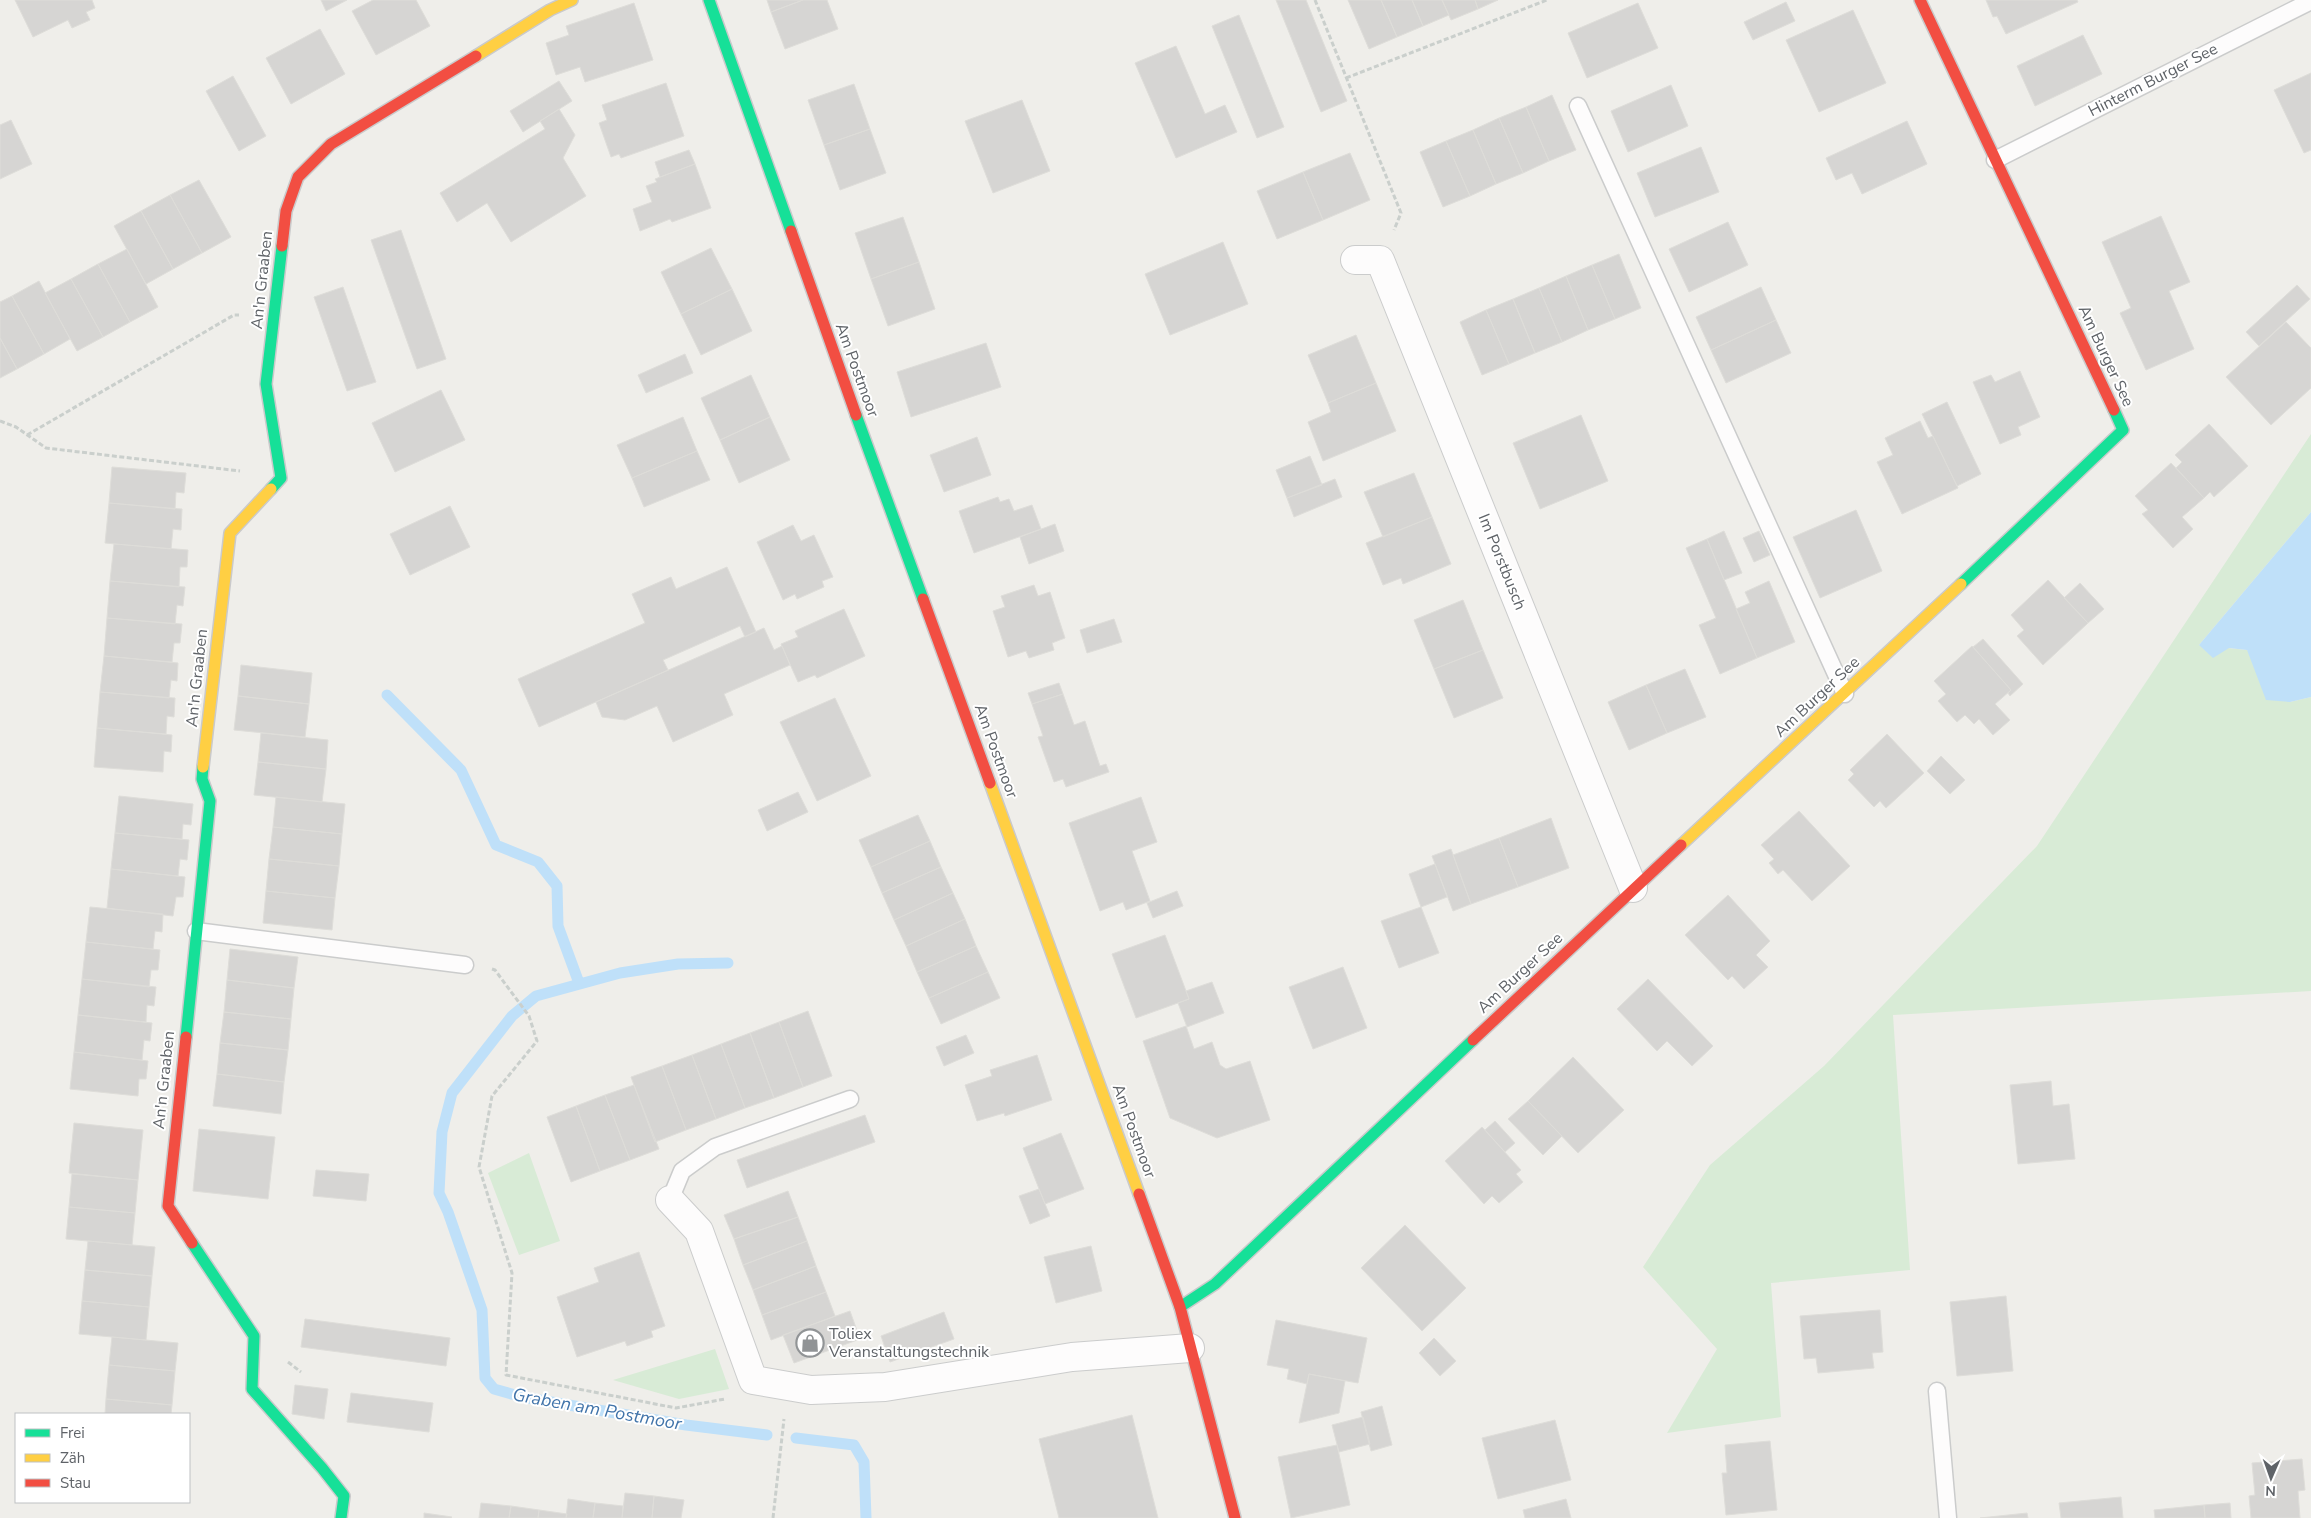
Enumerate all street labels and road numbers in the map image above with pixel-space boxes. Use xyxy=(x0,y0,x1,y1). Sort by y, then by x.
street label: Hinterm Burger See xyxy=(2084,38,2222,122)
street label: An'n Graaben xyxy=(246,230,278,330)
street label: Am Burger See xyxy=(2073,302,2139,410)
street label: Am Postmoor xyxy=(830,320,884,420)
street label: Im Porstbusch xyxy=(1473,511,1531,613)
street label: An'n Graaben xyxy=(181,628,213,728)
street label: Am Burger See xyxy=(1769,652,1865,742)
street label: Am Postmoor xyxy=(969,701,1023,801)
street label: Am Burger See xyxy=(1472,928,1568,1018)
street label: An'n Graaben xyxy=(148,1030,180,1130)
street label: Am Postmoor xyxy=(1107,1081,1161,1181)

